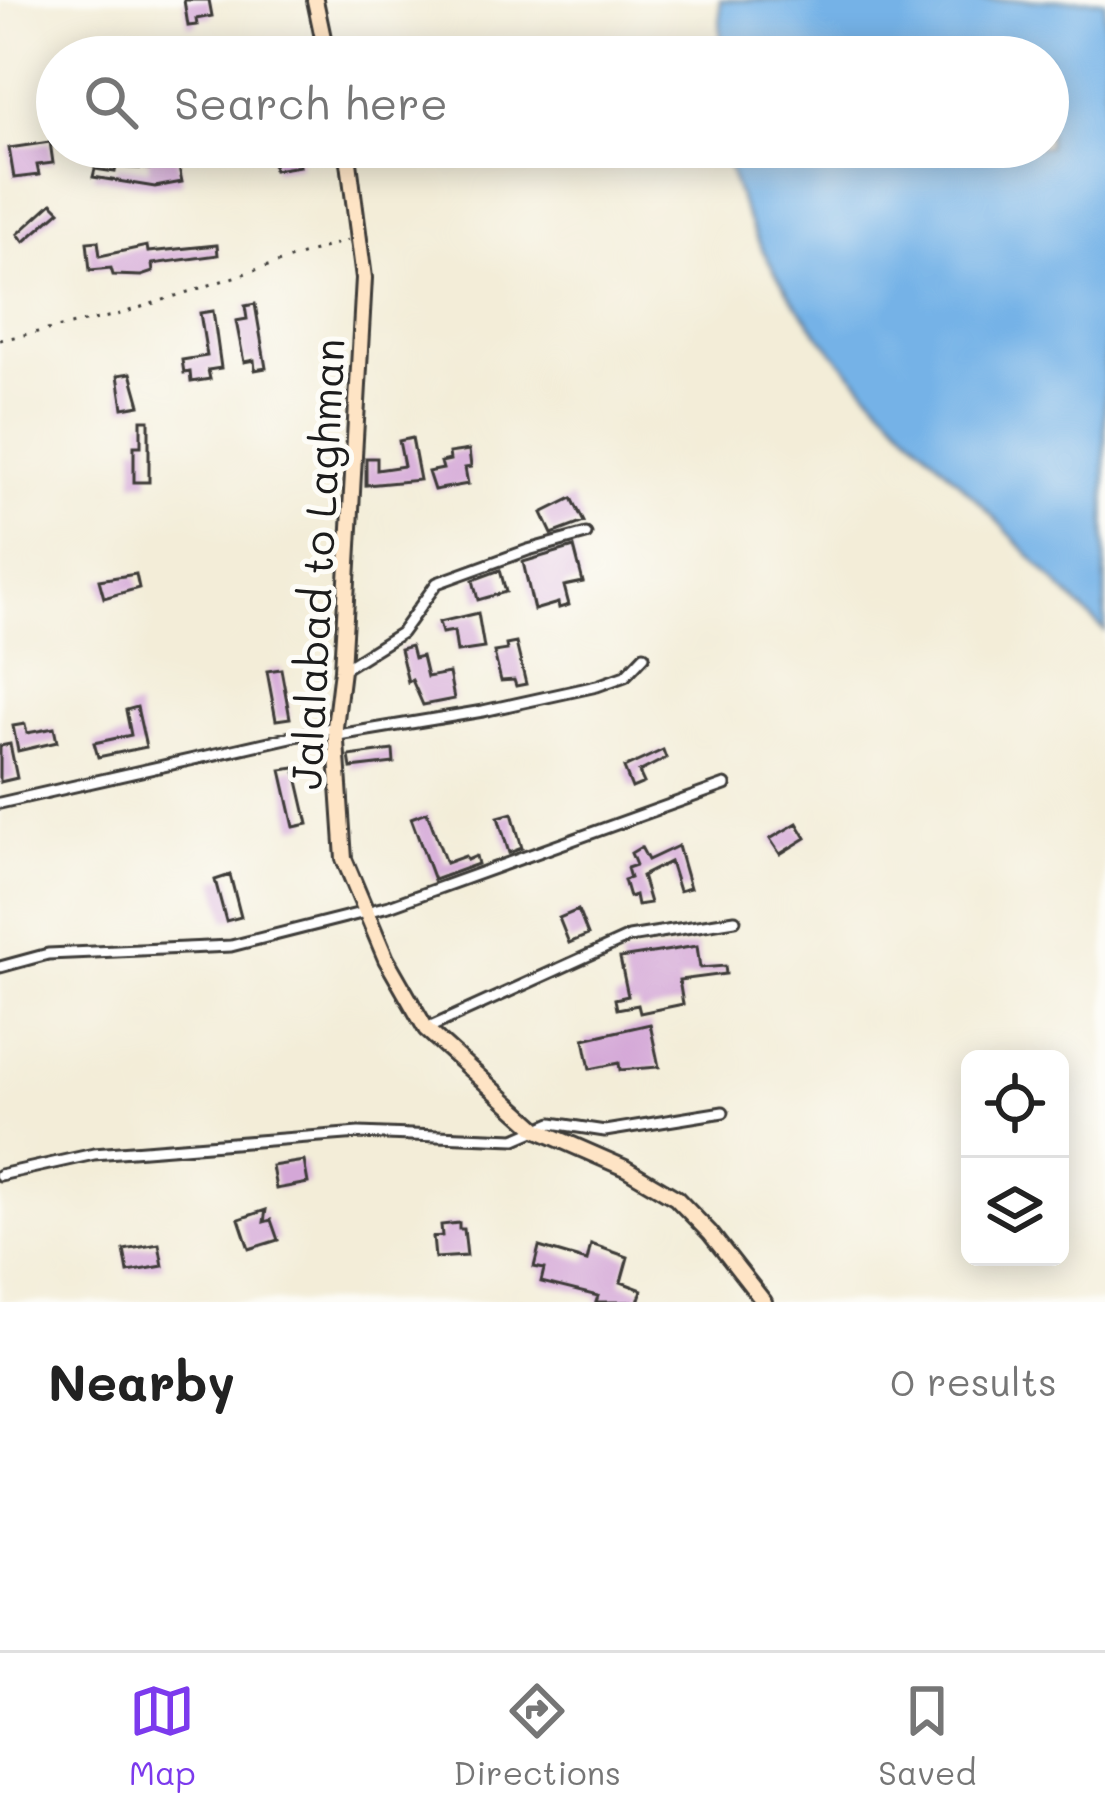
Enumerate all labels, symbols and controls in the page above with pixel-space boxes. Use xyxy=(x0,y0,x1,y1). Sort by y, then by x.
search box xyxy=(36,36,1069,168)
icon: search xyxy=(78,69,144,135)
text: Search here xyxy=(174,73,448,131)
street label: Jalalabad to Laghman xyxy=(277,337,356,791)
map controls xyxy=(961,1050,1069,1266)
button: locate xyxy=(961,1050,1069,1158)
button: layers xyxy=(961,1158,1069,1266)
text: Nearby xyxy=(48,1347,235,1414)
text: 0 results xyxy=(891,1355,1057,1406)
tab: Map xyxy=(129,1678,196,1793)
tab: Directions xyxy=(453,1678,621,1793)
tab: Saved xyxy=(878,1678,976,1793)

